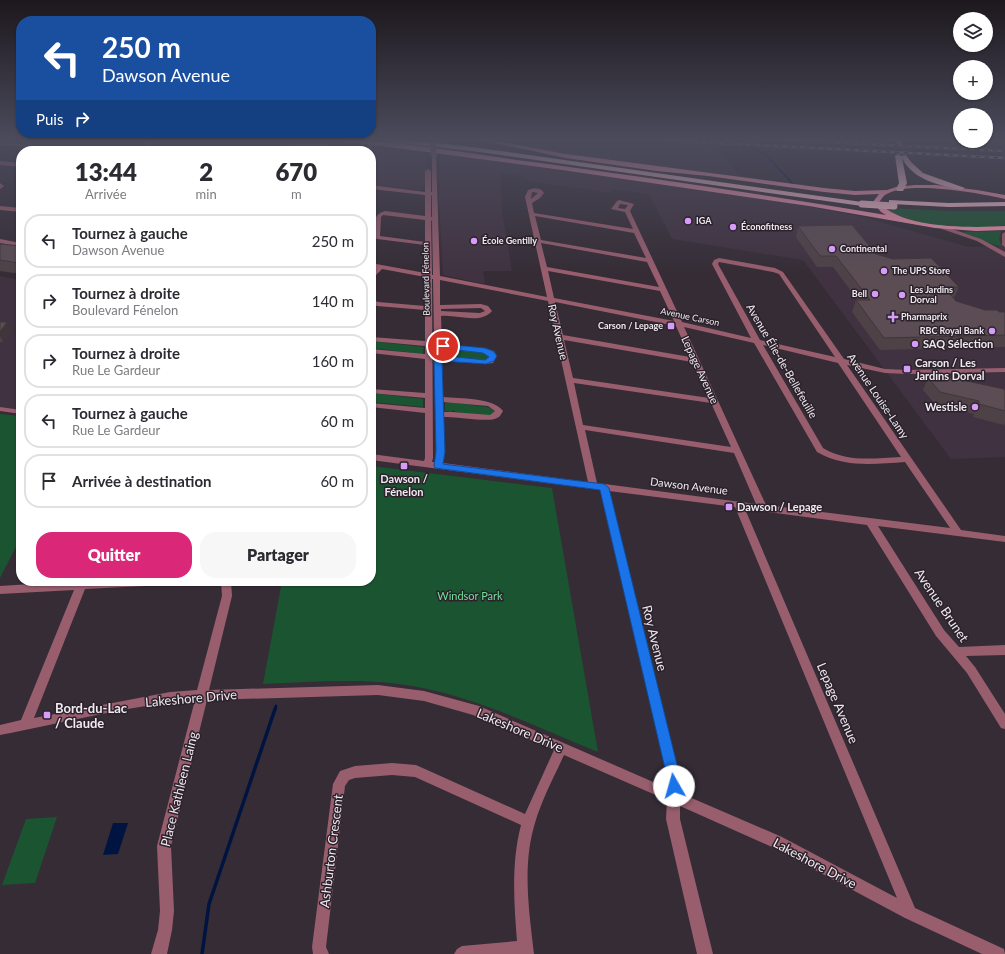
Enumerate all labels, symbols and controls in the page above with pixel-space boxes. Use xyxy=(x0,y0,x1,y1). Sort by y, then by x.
map controls xyxy=(953,12,993,148)
button: layers xyxy=(953,12,993,52)
text: 250 m xyxy=(102,30,181,64)
icon: left xyxy=(36,32,88,84)
button: + xyxy=(953,60,993,100)
text: Dawson Avenue xyxy=(102,64,230,86)
icon: right xyxy=(71,108,93,130)
button: − xyxy=(953,108,993,148)
text: Puis xyxy=(36,110,63,128)
text: 13:44 xyxy=(75,157,137,186)
text: 2 xyxy=(199,157,213,186)
text: 670 xyxy=(275,157,317,186)
text: Arrivée xyxy=(85,186,127,202)
text: min xyxy=(196,186,217,202)
text: m xyxy=(291,186,302,202)
place label: IGA xyxy=(696,215,712,226)
marker: IGA xyxy=(683,216,693,226)
place label: Éconofitness xyxy=(741,221,792,232)
marker: Éconofitness xyxy=(728,222,738,232)
text: Tournez à gauche xyxy=(72,224,188,242)
icon: left xyxy=(38,230,60,252)
text: 250 m xyxy=(312,232,354,250)
place label: École Gentilly xyxy=(482,235,537,246)
marker: École Gentilly xyxy=(469,236,479,246)
text: Dawson Avenue xyxy=(72,242,164,258)
street label: Boulevard Fénelon xyxy=(419,242,432,316)
place label: Continental xyxy=(840,243,887,254)
marker: Continental xyxy=(827,244,837,254)
place label: The UPS Store xyxy=(892,265,950,276)
marker: The UPS Store xyxy=(879,266,889,276)
text: Tournez à droite xyxy=(72,284,180,302)
place label: Les Jardins Dorval xyxy=(910,284,953,305)
place label: Bell xyxy=(852,288,867,299)
marker: Bell xyxy=(870,289,880,299)
icon: right xyxy=(38,290,60,312)
marker: Les Jardins Dorval xyxy=(897,290,907,300)
text: 140 m xyxy=(312,292,354,310)
street label: Avenue Élie-de-Bellefeuille xyxy=(744,301,821,420)
text: Boulevard Fénelon xyxy=(72,302,178,318)
street label: Roy Avenue xyxy=(546,303,571,361)
street label: Avenue Carson xyxy=(660,305,721,328)
place label: Pharmaprix xyxy=(901,311,947,322)
marker: Pharmaprix xyxy=(888,312,898,322)
place label: Carson / Lepage xyxy=(598,320,663,331)
marker: Carson / Lepage xyxy=(666,321,676,331)
place label: RBC Royal Bank xyxy=(920,325,984,336)
marker: RBC Royal Bank xyxy=(987,326,997,336)
pin xyxy=(426,329,460,363)
street label: Lepage Avenue xyxy=(679,334,722,406)
icon: arrive xyxy=(432,335,454,357)
place label: SAQ Sélection xyxy=(923,337,993,350)
marker: SAQ Sélection xyxy=(910,339,920,349)
text: Tournez à droite xyxy=(72,344,180,362)
icon: right xyxy=(38,350,60,372)
street label: Avenue Louise-Lamy xyxy=(845,351,912,441)
text: 160 m xyxy=(312,352,354,370)
place label: Carson / Les Jardins Dorval xyxy=(915,356,985,382)
text: Rue Le Gardeur xyxy=(72,362,160,378)
marker: Carson / Les Jardins Dorval xyxy=(902,364,912,374)
place label: Westisle xyxy=(925,400,967,413)
marker: Westisle xyxy=(970,402,980,412)
text: Tournez à gauche xyxy=(72,404,188,422)
icon: left xyxy=(38,410,60,432)
text: 60 m xyxy=(320,412,354,430)
text: Rue Le Gardeur xyxy=(72,422,160,438)
marker: Dawson / Fénelon xyxy=(399,461,409,471)
icon: arrive xyxy=(38,470,60,492)
text: Arrivée à destination xyxy=(72,472,211,490)
text: 60 m xyxy=(320,472,354,490)
place label: Dawson / Fénelon xyxy=(380,472,428,498)
street label: Dawson Avenue xyxy=(649,474,729,497)
place label: Dawson / Lepage xyxy=(737,500,822,513)
marker: Dawson / Lepage xyxy=(724,502,734,512)
button: Quitter xyxy=(36,532,192,578)
button: Partager xyxy=(200,532,356,578)
street label: Avenue Brunet xyxy=(912,565,973,645)
park label: Windsor Park xyxy=(437,589,503,602)
street label: Roy Avenue xyxy=(639,603,671,673)
street label: Lepage Avenue xyxy=(814,660,862,746)
street label: Lakeshore Drive xyxy=(144,686,238,710)
place label: Bord-du-Lac / Claude xyxy=(55,700,128,731)
street label: Lakeshore Drive xyxy=(474,705,566,755)
marker: Bord-du-Lac / Claude xyxy=(42,710,52,720)
street label: Place Kathleen Laing xyxy=(157,730,201,848)
position arrow xyxy=(653,765,695,807)
street label: Ashburton Crescent xyxy=(316,793,346,909)
street label: Lakeshore Drive xyxy=(771,834,860,892)

